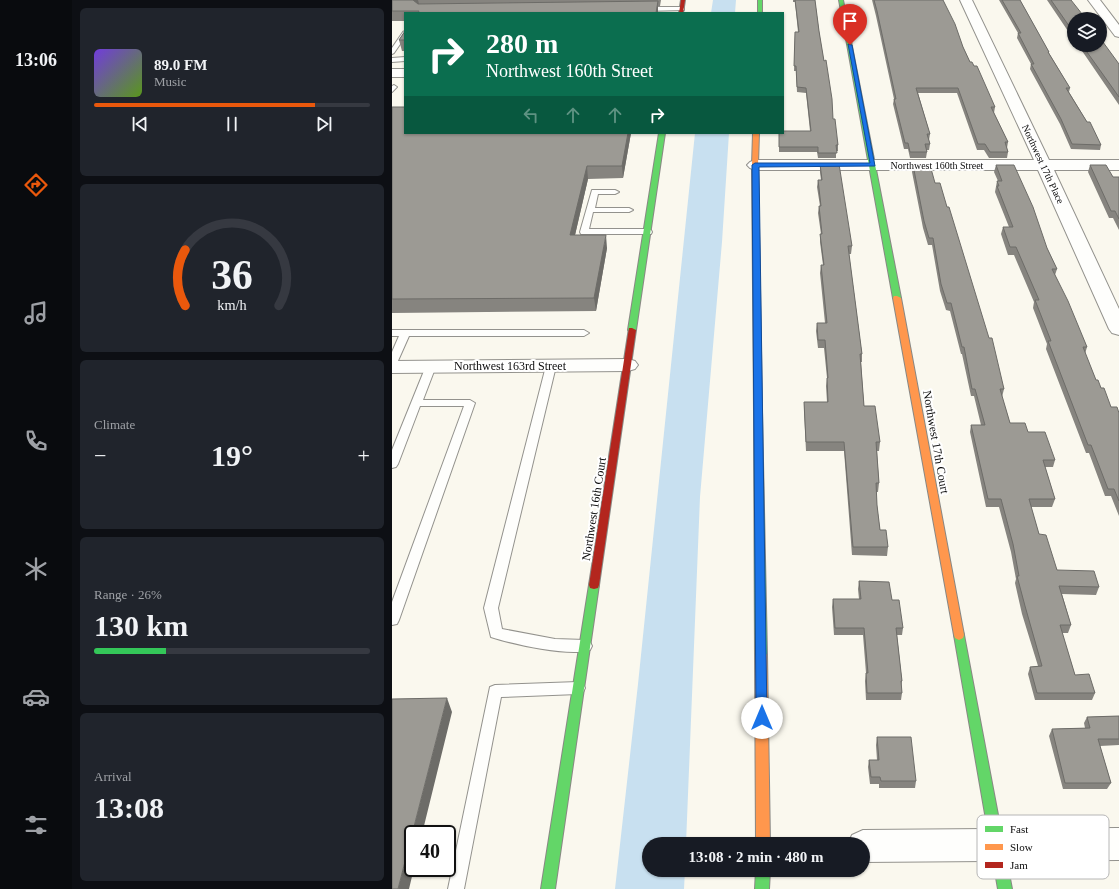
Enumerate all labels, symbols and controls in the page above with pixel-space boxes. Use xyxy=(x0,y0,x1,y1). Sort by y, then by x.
pin xyxy=(833,4,867,45)
icon: arrive xyxy=(839,10,861,32)
map controls xyxy=(1067,12,1107,52)
button: layers xyxy=(1067,12,1107,52)
icon: right xyxy=(420,28,472,80)
text: 280 m xyxy=(486,28,558,59)
text: 13:06 xyxy=(15,50,57,70)
text: 89.0 FM xyxy=(154,57,207,73)
text: Northwest 160th Street xyxy=(486,61,653,81)
text: Music xyxy=(154,74,187,89)
icon: left xyxy=(520,104,542,126)
icon: ahead xyxy=(562,104,584,126)
icon: ahead xyxy=(604,104,626,126)
icon: right xyxy=(646,104,668,126)
icon: previous xyxy=(129,113,151,135)
icon: pause xyxy=(221,113,243,135)
icon: next xyxy=(313,113,335,135)
street label: Northwest 17th Place xyxy=(1020,123,1066,206)
street label: Northwest 160th Street xyxy=(891,160,984,171)
icon: directions xyxy=(22,171,50,199)
text: 36 xyxy=(211,252,253,298)
text: km/h xyxy=(217,297,247,313)
icon: music xyxy=(22,299,50,327)
street label: Northwest 163rd Street xyxy=(454,359,567,373)
street label: Northwest 17th Court xyxy=(920,389,952,495)
text: Climate xyxy=(94,417,135,432)
icon: phone xyxy=(22,427,50,455)
text: 19° xyxy=(211,439,253,472)
text: − xyxy=(94,443,106,468)
text: + xyxy=(358,443,370,468)
street label: Northwest 16th Court xyxy=(579,456,609,562)
icon: climate xyxy=(22,555,50,583)
text: Range · 26% xyxy=(94,587,162,602)
text: 130 km xyxy=(94,609,188,642)
icon: car xyxy=(22,683,50,711)
position arrow xyxy=(741,697,783,739)
text: Arrival xyxy=(94,769,132,784)
text: 13:08 xyxy=(94,791,164,824)
icon: filters xyxy=(22,811,50,839)
legend xyxy=(977,815,1109,879)
text: Fast xyxy=(1010,823,1028,835)
speed limit sign: 40 xyxy=(404,825,456,877)
text: Slow xyxy=(1010,841,1033,853)
text: 13:08 · 2 min · 480 m xyxy=(689,849,824,865)
text: Jam xyxy=(1010,859,1028,871)

